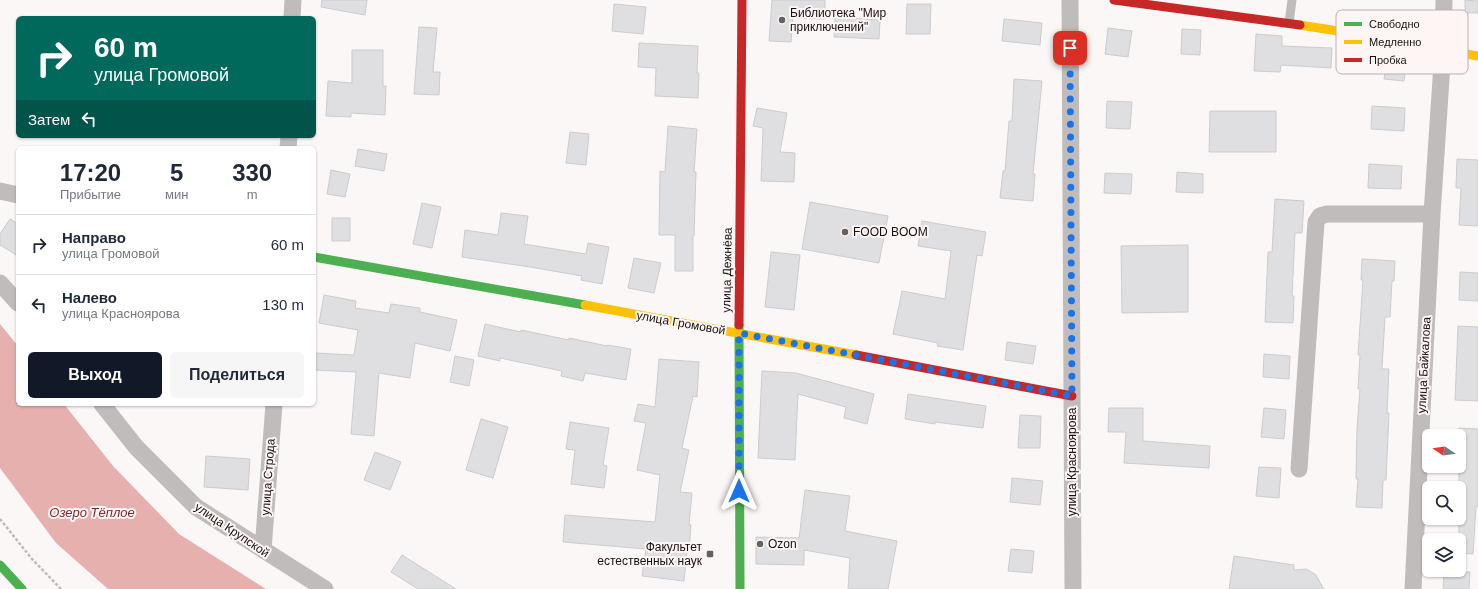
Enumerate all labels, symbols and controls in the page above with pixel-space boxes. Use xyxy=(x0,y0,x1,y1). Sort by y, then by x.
place label: Библиотека "Мир приключений" xyxy=(790,6,887,34)
legend xyxy=(1336,10,1468,74)
marker: Библиотека "Мир приключений" xyxy=(777,15,787,25)
text: Свободно xyxy=(1369,18,1420,30)
pin xyxy=(1053,31,1087,65)
icon: right xyxy=(28,32,80,84)
text: 60 m xyxy=(94,32,158,63)
text: Медленно xyxy=(1369,36,1421,48)
icon: arrive xyxy=(1059,37,1081,59)
text: Пробка xyxy=(1369,54,1407,66)
text: улица Громовой xyxy=(94,65,229,85)
icon: left xyxy=(78,108,100,130)
text: Затем xyxy=(28,111,70,128)
text: 17:20 xyxy=(60,159,121,186)
text: 5 xyxy=(170,159,183,186)
text: 330 xyxy=(232,159,272,186)
text: Прибытие xyxy=(60,187,121,202)
text: мин xyxy=(165,187,188,202)
text: m xyxy=(247,187,258,202)
place label: FOOD BOOM xyxy=(853,225,928,239)
street label: улица Дежнёва xyxy=(719,227,735,313)
marker: FOOD BOOM xyxy=(840,227,850,237)
text: Направо xyxy=(62,229,126,246)
icon: right xyxy=(28,234,50,256)
text: 60 m xyxy=(271,236,304,253)
text: улица Громовой xyxy=(62,246,160,261)
text: Налево xyxy=(62,289,117,306)
icon: left xyxy=(28,294,50,316)
text: 130 m xyxy=(262,296,304,313)
text: улица Красноярова xyxy=(62,306,180,321)
street label: улица Громовой xyxy=(635,308,727,338)
street label: улица Байкалова xyxy=(1414,316,1434,414)
button: Выход xyxy=(28,352,162,398)
button: Поделиться xyxy=(170,352,304,398)
street label: улица Красноярова xyxy=(1065,407,1079,516)
north arrow xyxy=(1422,429,1466,473)
map controls xyxy=(1422,429,1466,577)
street label: улица Строда xyxy=(258,438,278,516)
position arrow xyxy=(718,470,760,512)
button: search xyxy=(1422,481,1466,525)
street label: улица Крупской xyxy=(192,500,272,560)
water label: Озеро Тёплое xyxy=(49,505,135,520)
button: layers xyxy=(1422,533,1466,577)
place label: Ozon xyxy=(768,537,797,551)
marker: Ozon xyxy=(755,539,765,549)
place label: Факультет естественных наук xyxy=(597,540,703,568)
marker: Факультет естественных наук xyxy=(705,549,715,559)

